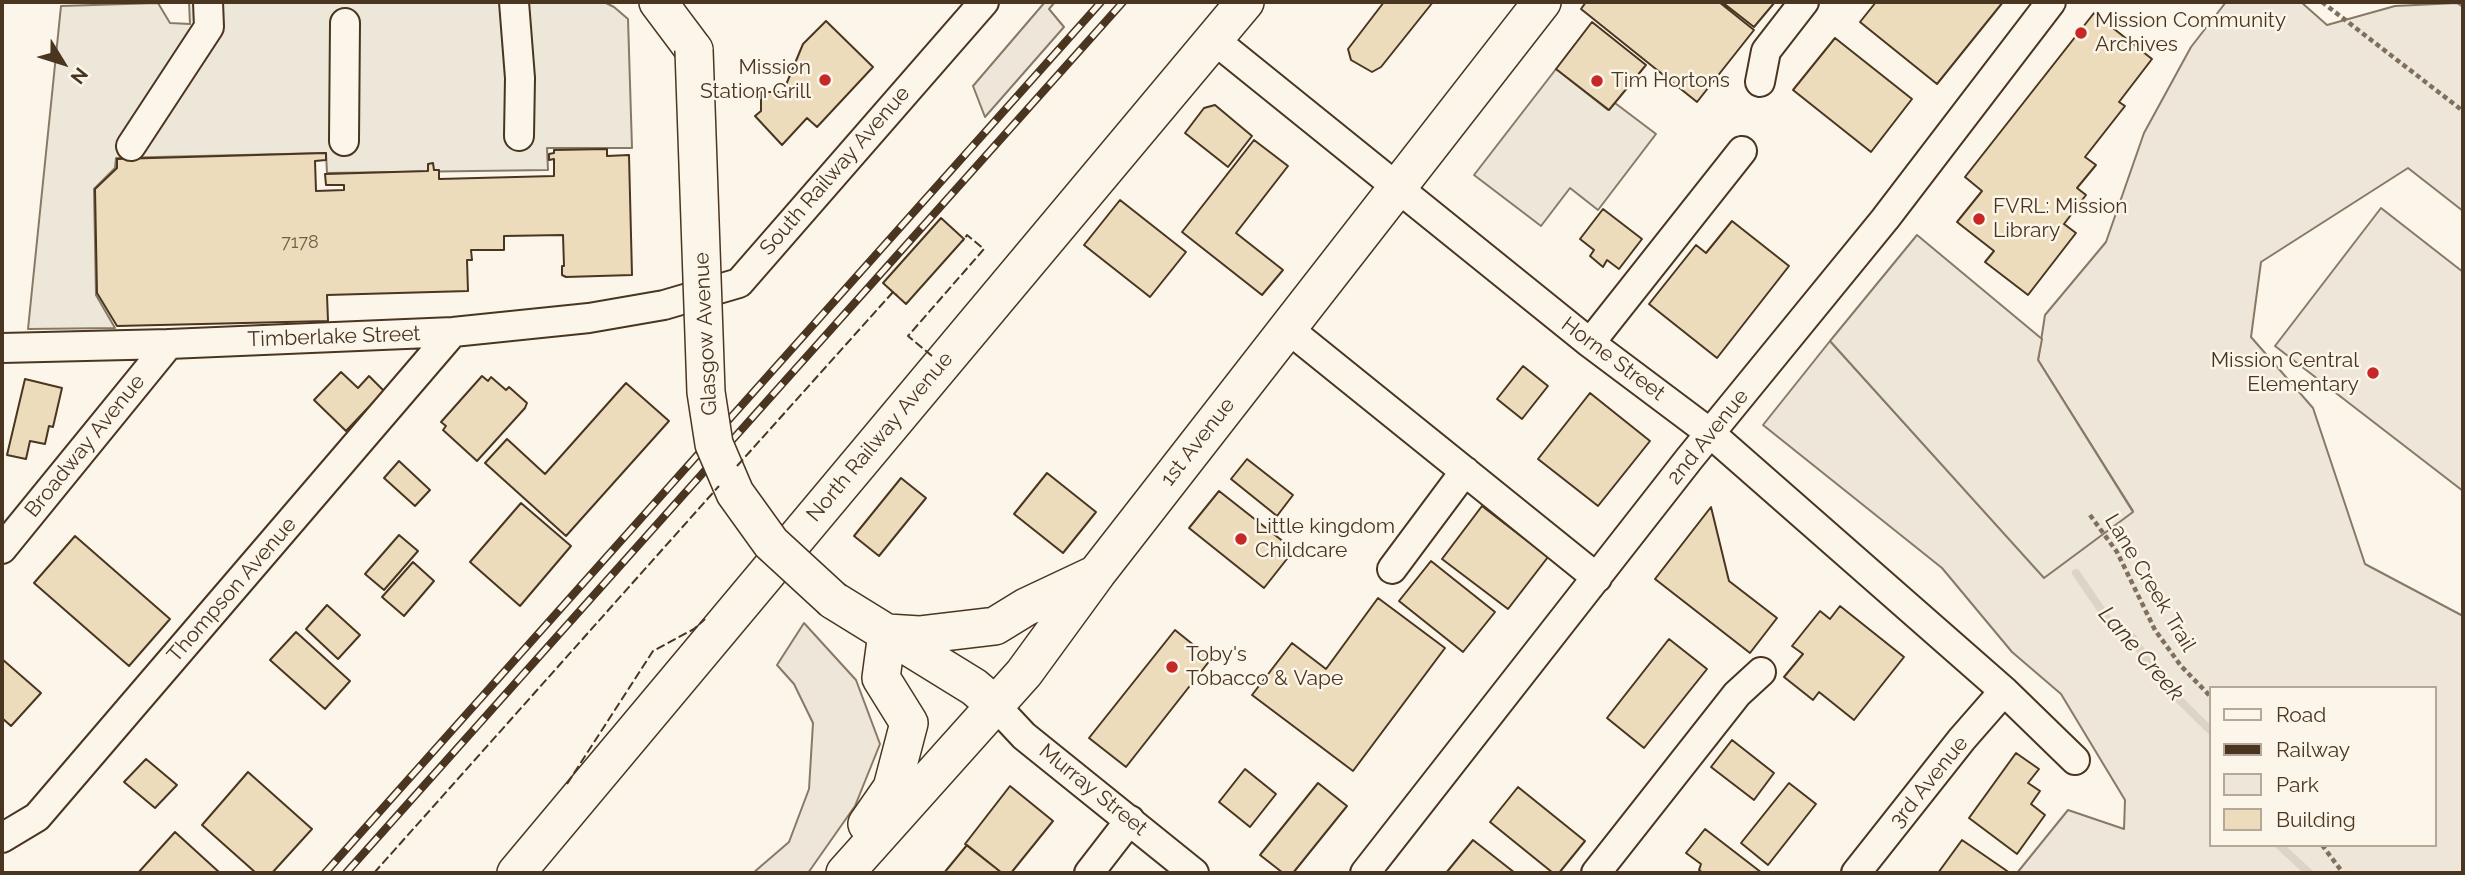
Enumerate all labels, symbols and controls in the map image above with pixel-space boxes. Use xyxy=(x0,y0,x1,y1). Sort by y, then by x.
place label: Mission Community Archives xyxy=(2095,8,2286,58)
marker: Mission Community Archives xyxy=(2073,25,2089,41)
north arrow xyxy=(28,28,98,98)
place label: Mission Station Grill xyxy=(700,55,811,105)
text: N xyxy=(66,63,93,88)
place label: Tim Hortons xyxy=(1611,68,1730,94)
marker: Mission Station Grill xyxy=(817,72,833,88)
marker: Tim Hortons xyxy=(1589,73,1605,89)
street label: South Railway Avenue xyxy=(755,81,915,261)
place label: FVRL: Mission Library xyxy=(1993,194,2127,244)
marker: FVRL: Mission Library xyxy=(1971,211,1987,227)
house number: 7178 xyxy=(281,232,319,254)
street label: Glasgow Avenue xyxy=(689,252,723,416)
street label: Horne Street xyxy=(1556,312,1670,406)
street label: Timberlake Street xyxy=(247,321,421,353)
street label: North Railway Avenue xyxy=(802,347,958,527)
place label: Mission Central Elementary xyxy=(2211,348,2359,398)
marker: Mission Central Elementary xyxy=(2365,365,2381,381)
street label: Broadway Avenue xyxy=(20,370,150,522)
street label: 2nd Avenue xyxy=(1662,384,1754,490)
street label: 1st Avenue xyxy=(1156,393,1240,491)
street label: Lane Creek Trail xyxy=(2099,510,2201,656)
street label: Thompson Avenue xyxy=(162,512,302,668)
place label: Little kingdom Childcare xyxy=(1255,514,1395,564)
marker: Little kingdom Childcare xyxy=(1233,531,1249,547)
water label: Lane Creek xyxy=(2092,601,2190,707)
place label: Toby's Tobacco & Vape xyxy=(1186,642,1343,692)
marker: Toby's Tobacco & Vape xyxy=(1164,659,1180,675)
legend xyxy=(2210,686,2437,847)
text: Road xyxy=(2276,702,2326,727)
street label: 3rd Avenue xyxy=(1884,731,1974,833)
text: Railway xyxy=(2276,737,2350,762)
street label: Murray Street xyxy=(1034,739,1152,841)
text: Park xyxy=(2276,772,2319,797)
text: Building xyxy=(2276,807,2356,832)

